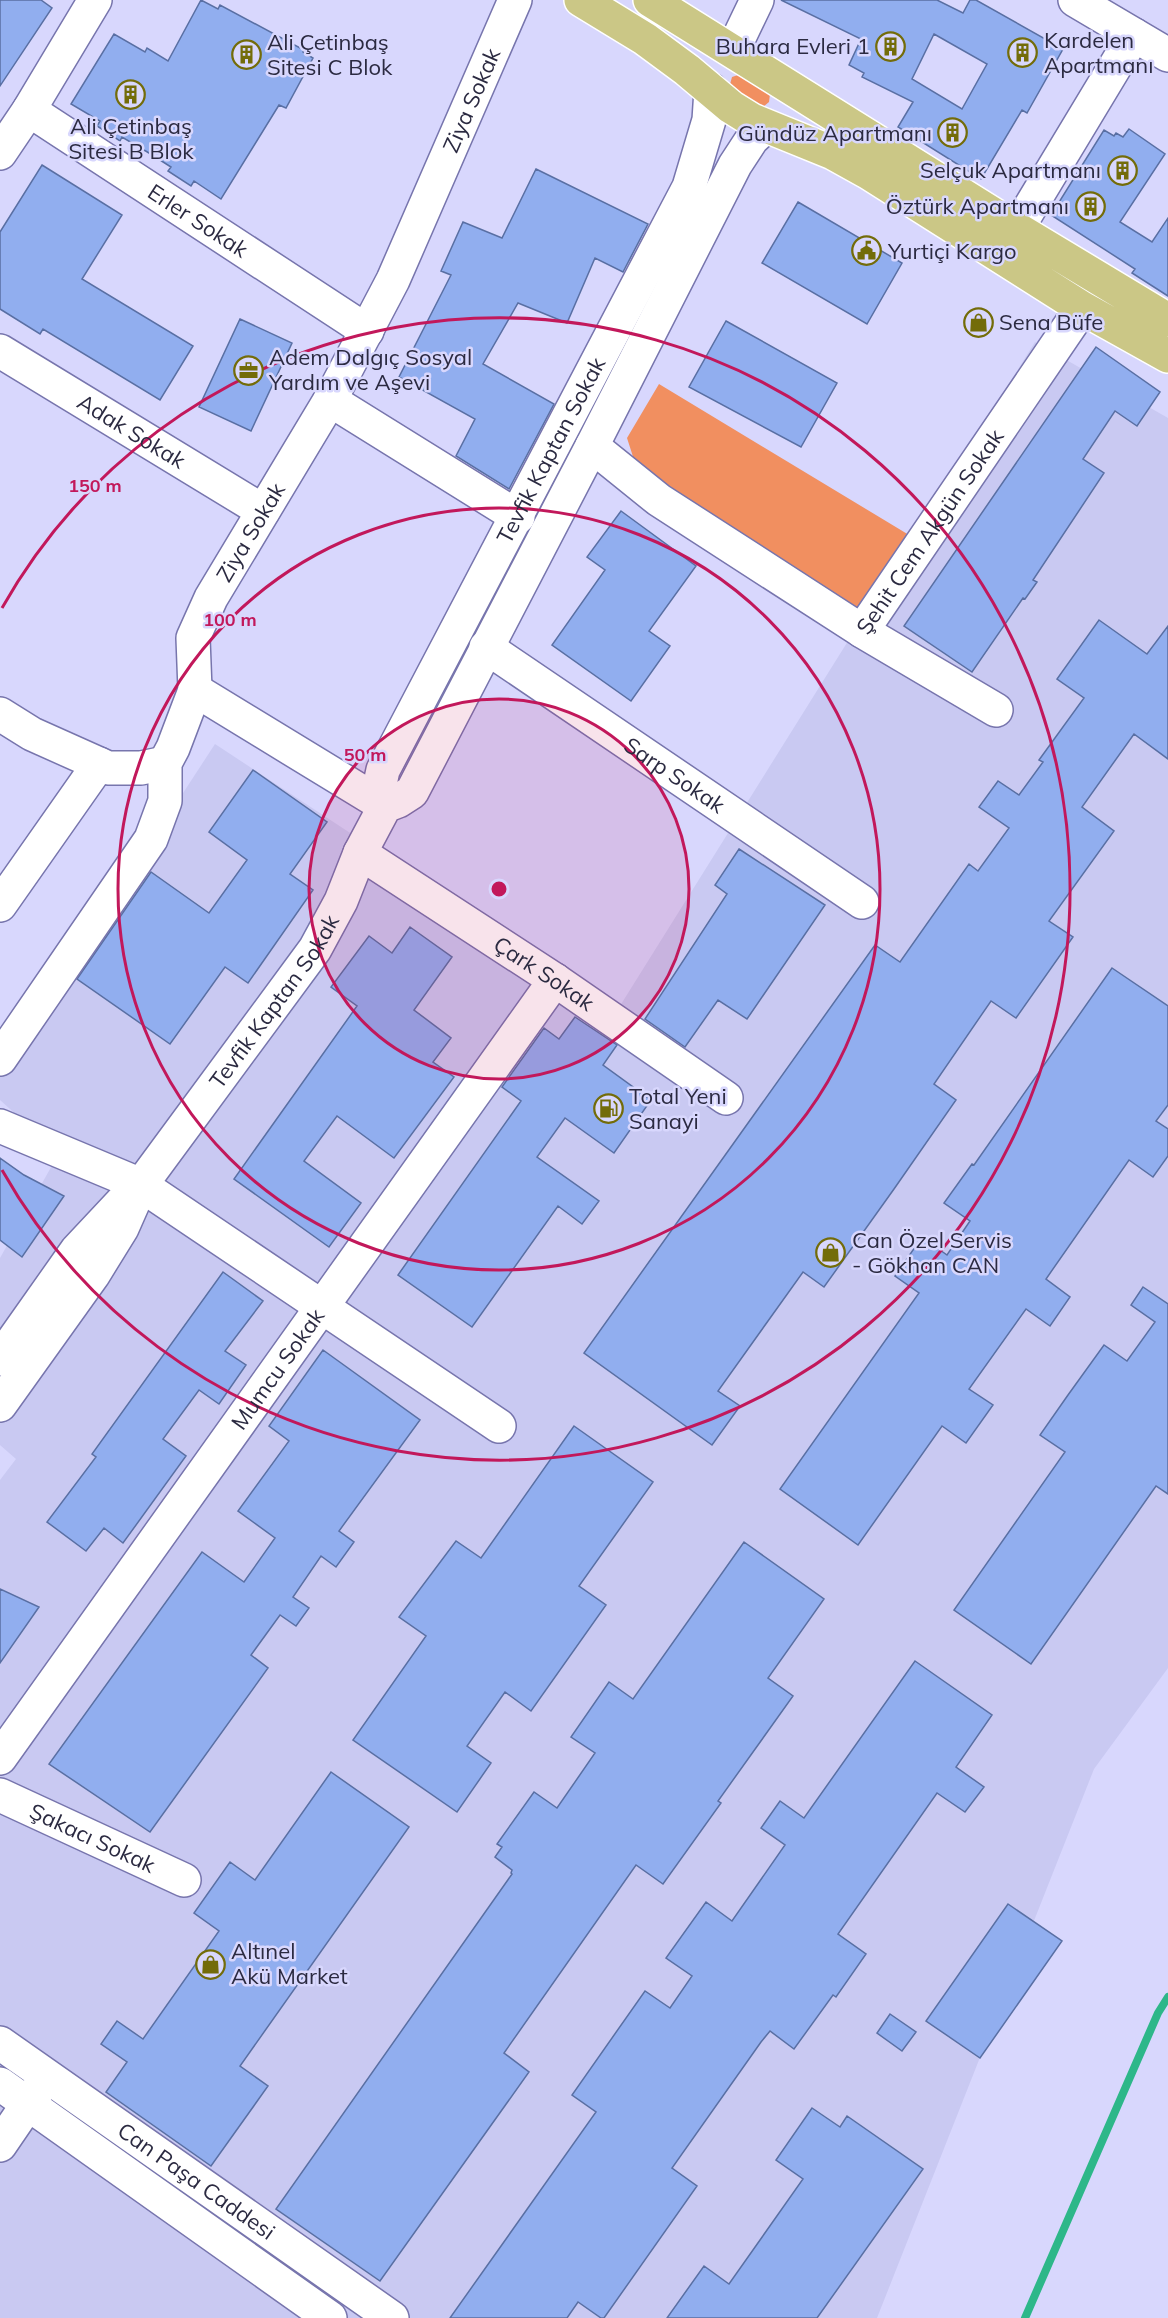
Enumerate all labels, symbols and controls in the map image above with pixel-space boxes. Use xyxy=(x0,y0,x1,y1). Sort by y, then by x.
place label: Kardelen Apartmanı xyxy=(1044,26,1153,79)
place label: Ali Çetinbaş Sitesi C Blok xyxy=(267,28,393,81)
building icon: Buhara Evleri 1 xyxy=(875,30,907,62)
place label: Buhara Evleri 1 xyxy=(716,32,870,60)
building icon: Kardelen Apartmanı xyxy=(1007,37,1039,69)
building icon: Ali Çetinbaş Sitesi C Blok xyxy=(230,39,262,71)
street label: Ziya Sokak xyxy=(436,43,507,157)
building icon: Ali Çetinbaş Sitesi B Blok xyxy=(115,78,147,110)
place label: Ali Çetinbaş Sitesi B Blok xyxy=(68,112,194,165)
building icon: Gündüz Apartmanı xyxy=(937,117,969,149)
place label: Gündüz Apartmanı xyxy=(738,119,932,147)
building icon: Selçuk Apartmanı xyxy=(1106,154,1138,186)
place label: Selçuk Apartmanı xyxy=(920,156,1101,184)
street label: Erler Sokak xyxy=(143,178,254,264)
building icon: Öztürk Apartmanı xyxy=(1074,190,1106,222)
place label: Öztürk Apartmanı xyxy=(886,192,1069,220)
public building icon: Yurtiçi Kargo xyxy=(851,235,883,267)
place label: Yurtiçi Kargo xyxy=(887,237,1017,265)
shop icon: Sena Büfe xyxy=(962,306,994,338)
place label: Sena Büfe xyxy=(999,308,1103,336)
place label: Adem Dalgıç Sosyal Yardım ve Aşevi xyxy=(268,343,472,396)
street label: Tevfik Kaptan Sokak xyxy=(490,352,612,548)
office icon: Adem Dalgıç Sosyal Yardım ve Aşevi xyxy=(232,354,264,386)
street label: Adak Sokak xyxy=(72,387,191,475)
street label: Şehit Cem Akgün Sokak xyxy=(850,423,1010,640)
text: 150 m xyxy=(68,474,122,497)
street label: Ziya Sokak xyxy=(210,477,291,587)
text: 100 m xyxy=(203,608,257,631)
street label: Sarp Sokak xyxy=(619,731,731,819)
text: 50 m xyxy=(344,743,386,766)
centre of rings xyxy=(489,879,509,899)
street label: Tevfik Kaptan Sokak xyxy=(203,909,345,1094)
street label: Çark Sokak xyxy=(489,930,600,1017)
place label: Total Yeni Sanayi xyxy=(629,1082,727,1135)
fuel station icon: Total Yeni Sanayi xyxy=(592,1093,624,1125)
place label: Can Özel Servis - Gökhan CAN xyxy=(852,1226,1012,1279)
shop icon: Can Özel Servis - Gökhan CAN xyxy=(815,1237,847,1269)
street label: Mumcu Sokak xyxy=(225,1302,331,1435)
street label: Şakacı Sokak xyxy=(25,1797,160,1879)
place label: Altınel Akü Market xyxy=(231,1937,348,1990)
shop icon: Altınel Akü Market xyxy=(194,1948,226,1980)
street label: Can Paşa Caddesi xyxy=(112,2116,281,2246)

